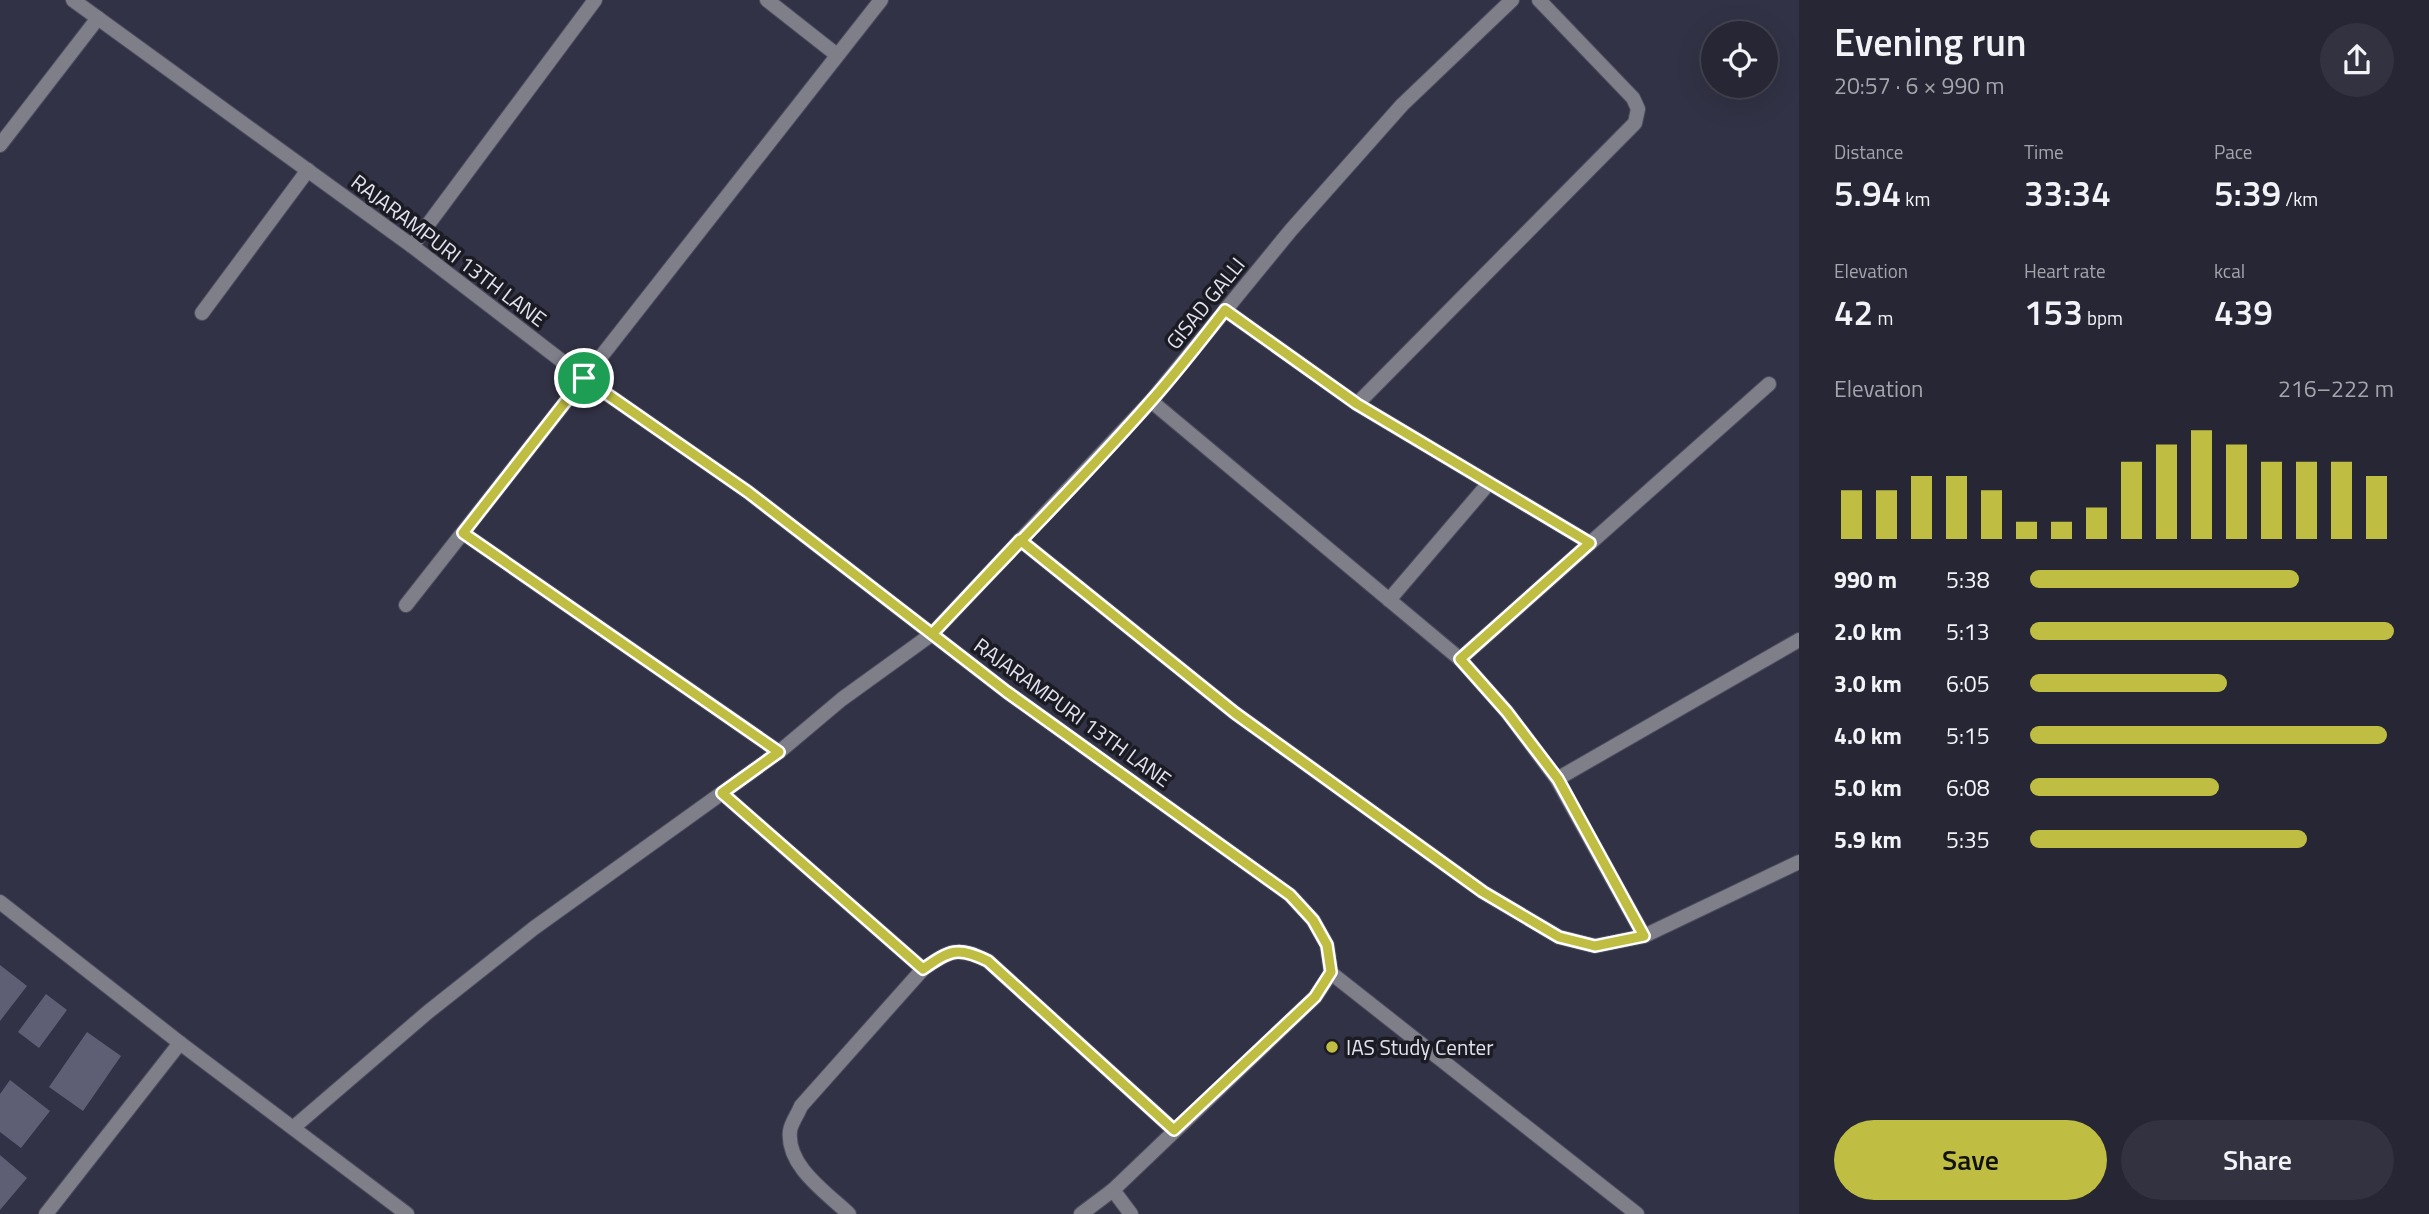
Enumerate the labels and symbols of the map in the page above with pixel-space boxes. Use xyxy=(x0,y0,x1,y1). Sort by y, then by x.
street label: RAJARAMPURI 13TH LANE xyxy=(345,166,553,334)
street label: GISAD GALLI xyxy=(1158,250,1252,356)
pin xyxy=(554,348,614,408)
street label: RAJARAMPURI 13TH LANE xyxy=(968,629,1178,795)
place label: IAS Study Center xyxy=(1346,1031,1493,1063)
marker: IAS Study Center xyxy=(1324,1039,1340,1055)

